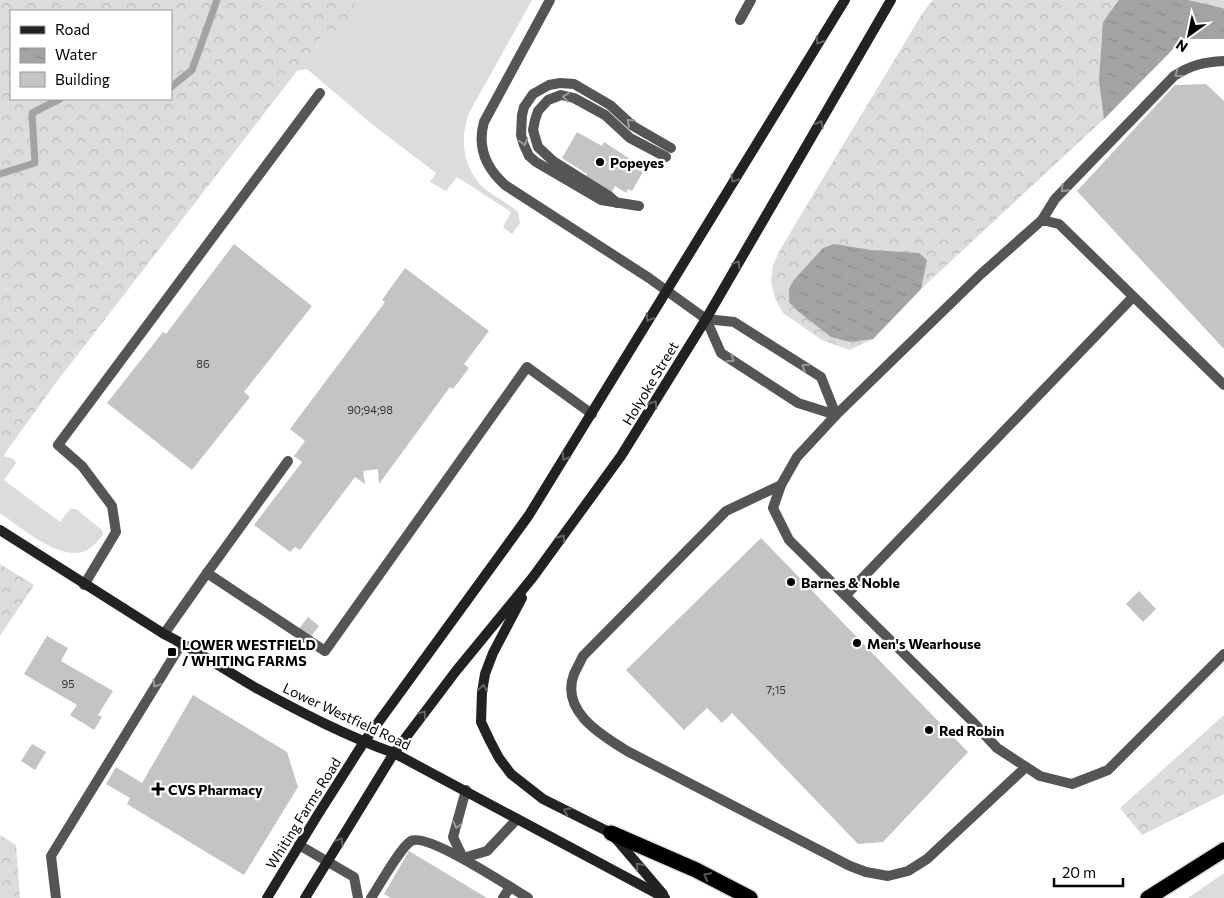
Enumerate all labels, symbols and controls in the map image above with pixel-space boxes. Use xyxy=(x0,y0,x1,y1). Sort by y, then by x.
legend xyxy=(10,10,172,100)
north arrow xyxy=(1164,10,1214,60)
text: Road xyxy=(55,20,90,38)
one-way arrow xyxy=(816,36,825,45)
text: N xyxy=(1173,36,1191,56)
text: Water xyxy=(55,45,97,63)
one-way arrow xyxy=(1174,68,1184,77)
text: Building xyxy=(55,70,110,88)
one-way arrow xyxy=(561,92,569,103)
one-way arrow xyxy=(626,119,635,128)
one-way arrow xyxy=(814,121,824,130)
one-way arrow xyxy=(518,137,528,145)
place label: Popeyes xyxy=(610,154,664,171)
marker: Popeyes xyxy=(594,156,606,168)
one-way arrow xyxy=(730,174,740,183)
one-way arrow xyxy=(1061,184,1070,193)
one-way arrow xyxy=(731,261,741,270)
one-way arrow xyxy=(646,313,656,322)
street label: Holyoke Street xyxy=(618,338,682,428)
one-way arrow xyxy=(725,353,734,362)
house number: 86 xyxy=(196,357,210,370)
one-way arrow xyxy=(801,364,811,373)
one-way arrow xyxy=(647,400,657,409)
house number: 90;94;98 xyxy=(347,403,393,417)
one-way arrow xyxy=(562,452,571,461)
one-way arrow xyxy=(556,534,565,543)
place label: Barnes & Noble xyxy=(801,574,900,591)
marker: Barnes & Noble xyxy=(785,576,797,588)
place label: Men's Wearhouse xyxy=(867,635,981,652)
place label: LOWER WESTFIELD / WHITING FARMS xyxy=(182,636,316,669)
marker: Men's Wearhouse xyxy=(851,637,863,649)
marker: LOWER WESTFIELD / WHITING FARMS xyxy=(166,646,178,658)
house number: 95 xyxy=(62,677,75,690)
one-way arrow xyxy=(153,679,163,688)
street label: Lower Westfield Road xyxy=(280,679,414,753)
one-way arrow xyxy=(477,683,488,691)
house number: 7;15 xyxy=(766,683,786,697)
one-way arrow xyxy=(418,711,426,720)
place label: Red Robin xyxy=(939,722,1004,739)
marker: Red Robin xyxy=(923,724,935,736)
street label: Whiting Farms Road xyxy=(262,754,344,872)
place label: CVS Pharmacy xyxy=(168,781,263,798)
marker: CVS Pharmacy xyxy=(152,783,164,795)
one-way arrow xyxy=(563,807,572,817)
one-way arrow xyxy=(452,820,462,828)
one-way arrow xyxy=(333,838,343,847)
scale bar xyxy=(1054,856,1123,888)
one-way arrow xyxy=(635,862,644,871)
text: 20 m xyxy=(1062,863,1096,881)
one-way arrow xyxy=(703,872,712,882)

